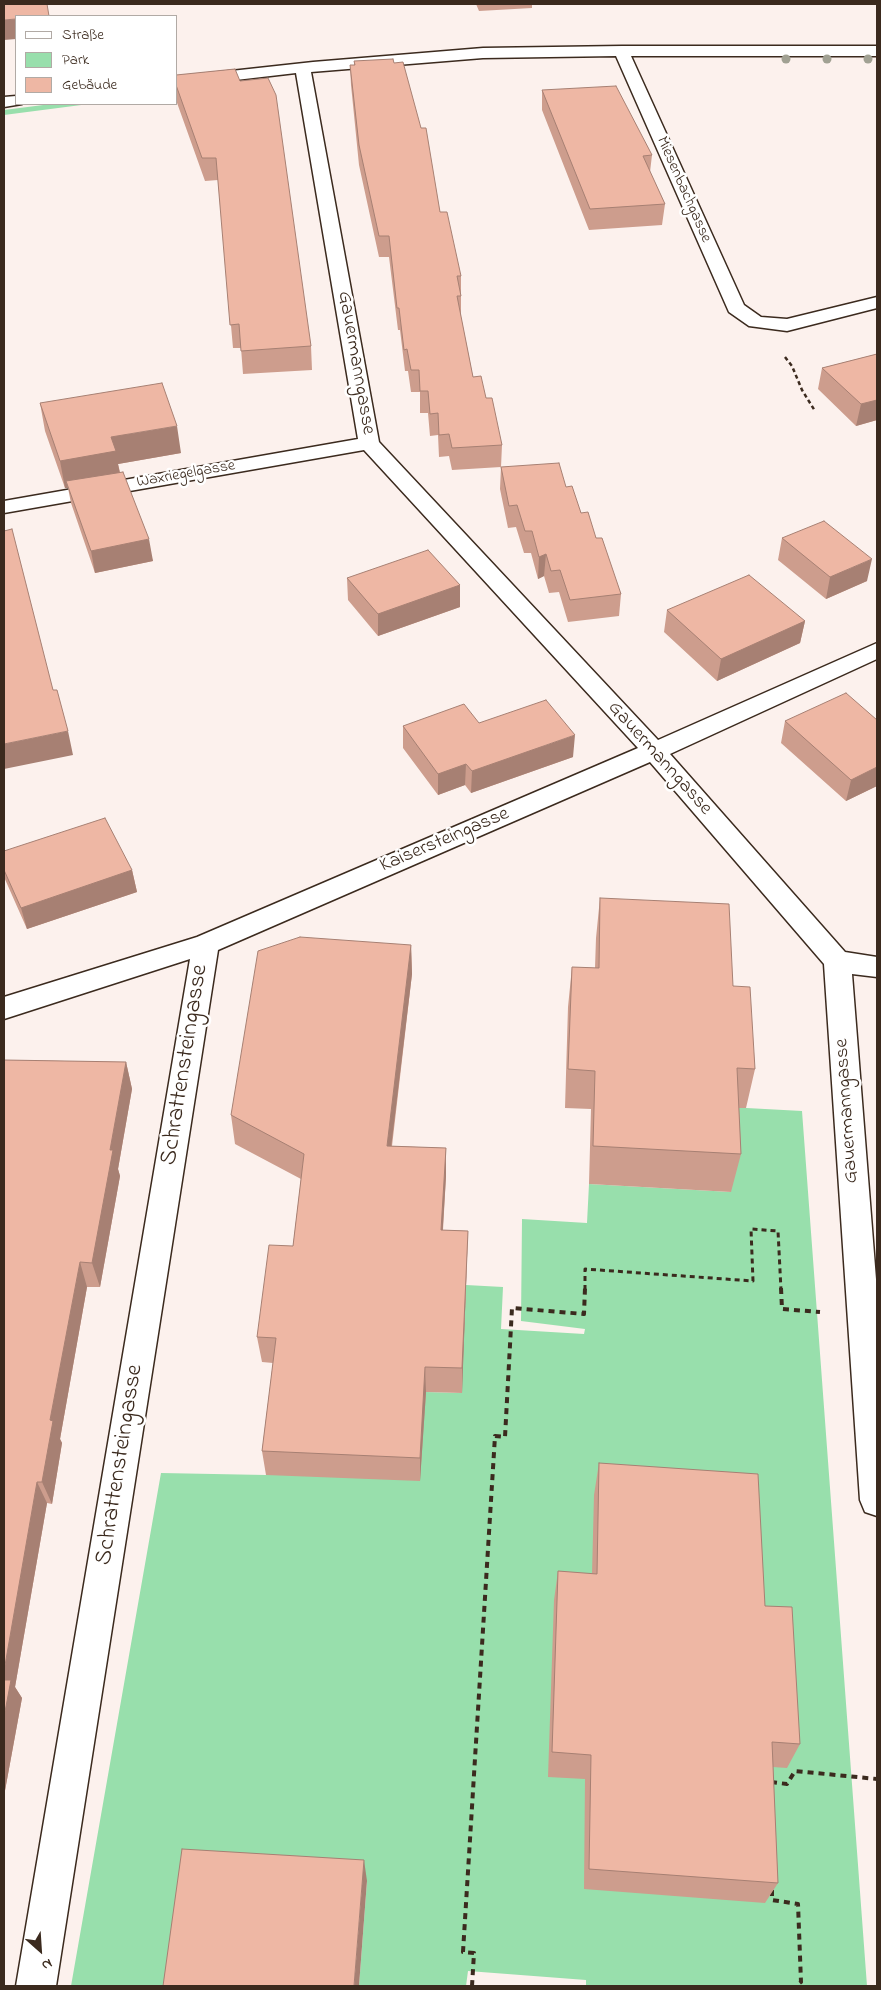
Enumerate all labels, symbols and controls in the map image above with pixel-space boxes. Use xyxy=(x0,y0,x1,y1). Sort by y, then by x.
legend xyxy=(15,15,178,105)
text: Straße xyxy=(62,24,104,46)
text: Park xyxy=(62,49,89,71)
text: Gebäude xyxy=(62,74,117,96)
street label: Miesenbachgasse xyxy=(651,134,715,246)
street label: Gauermanngasse xyxy=(331,289,379,437)
street label: Waxriegelgasse xyxy=(135,457,237,493)
street label: Gauermanngasse xyxy=(602,697,716,821)
street label: Kaisersteingasse xyxy=(377,803,513,879)
street label: Schrattensteingasse xyxy=(156,963,216,1167)
street label: Gauermanngasse xyxy=(831,1038,865,1184)
street label: Schrattensteingasse xyxy=(91,1363,151,1567)
north arrow xyxy=(15,1925,65,1975)
text: N xyxy=(38,1952,56,1975)

